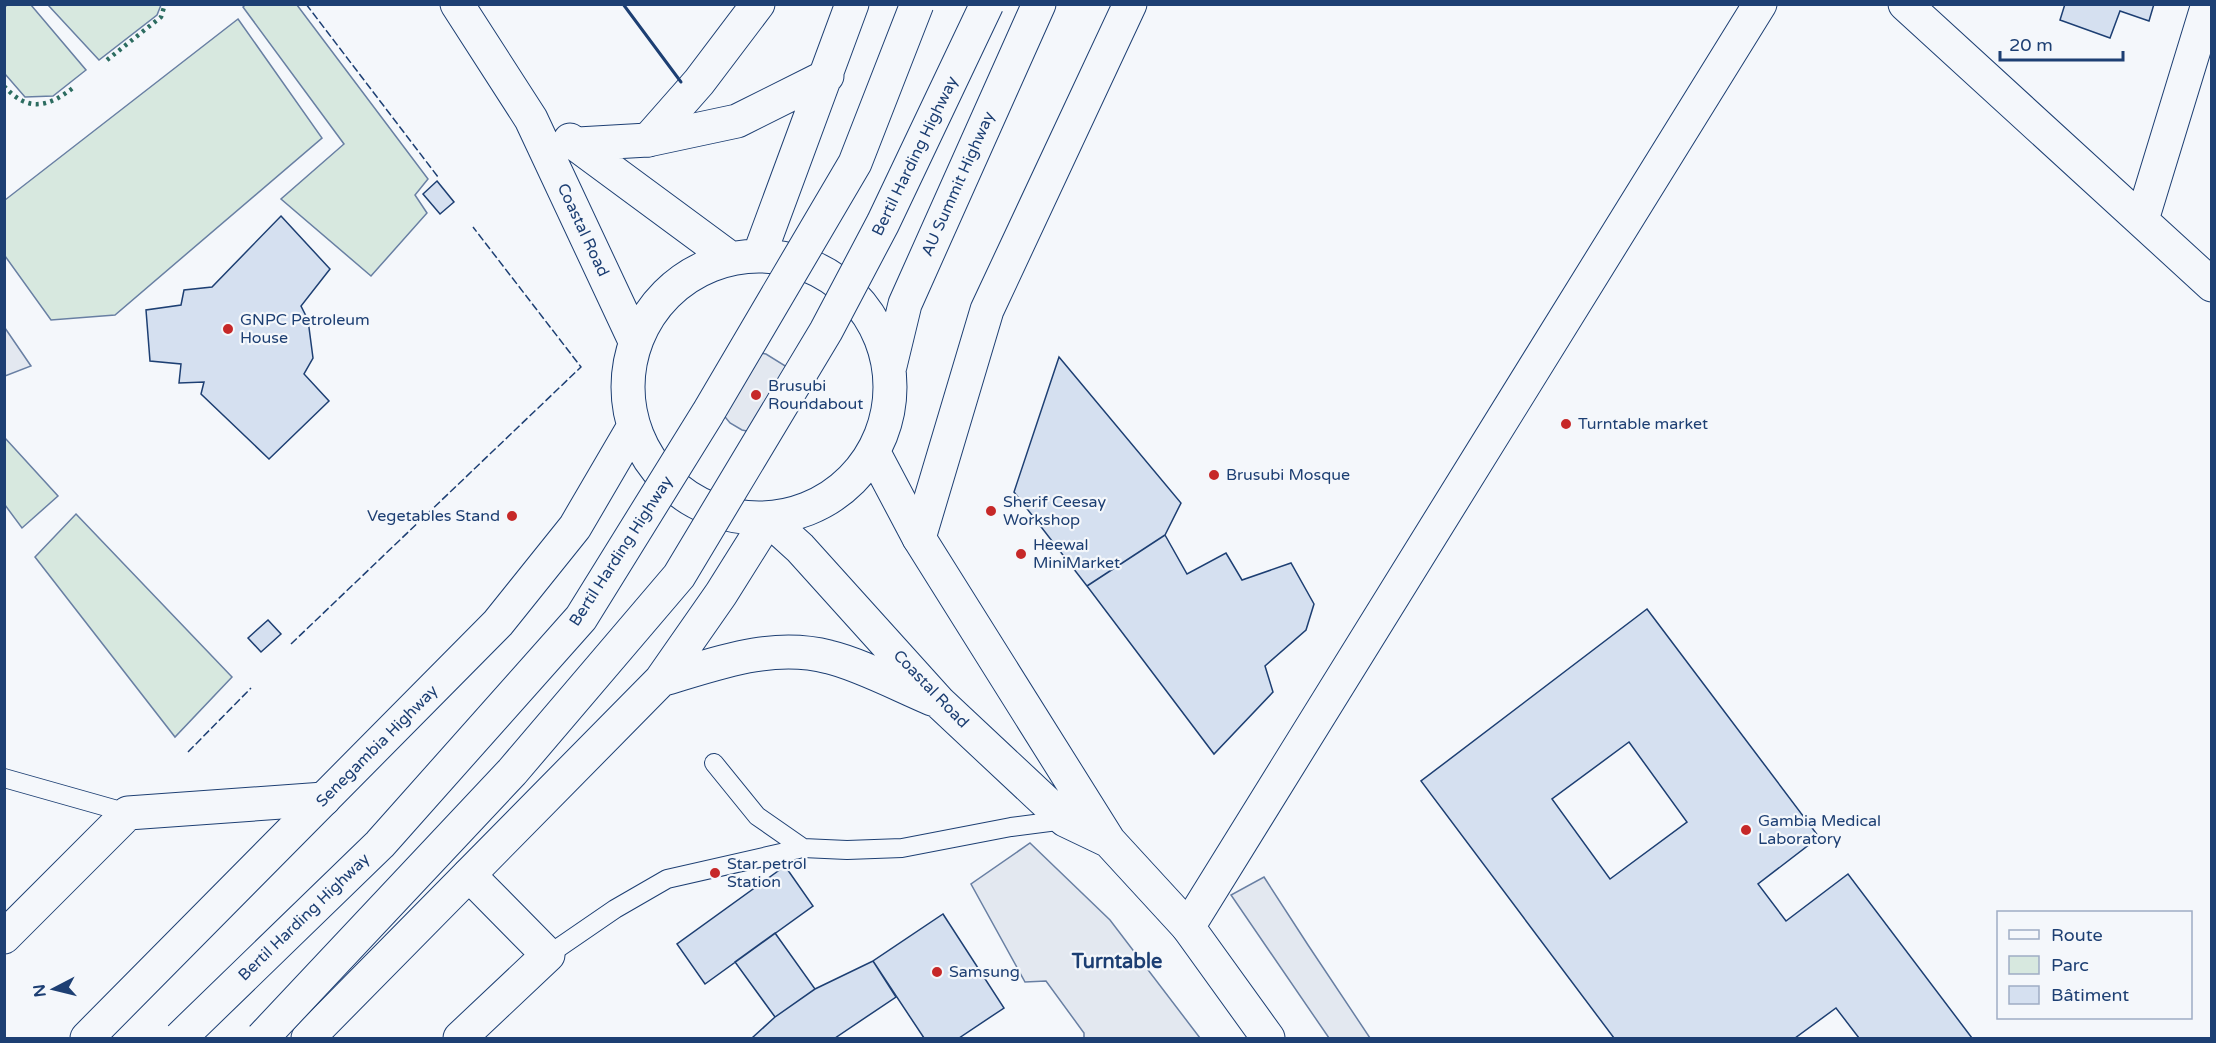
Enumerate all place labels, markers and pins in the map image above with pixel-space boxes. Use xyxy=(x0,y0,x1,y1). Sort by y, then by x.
place label: GNPC Petroleum House xyxy=(240,310,370,348)
marker: GNPC Petroleum House xyxy=(221,322,235,336)
place label: Brusubi Roundabout xyxy=(768,376,863,414)
marker: Brusubi Roundabout xyxy=(749,388,763,402)
place label: Turntable market xyxy=(1578,414,1708,434)
marker: Turntable market xyxy=(1559,417,1573,431)
place label: Brusubi Mosque xyxy=(1226,465,1350,485)
marker: Brusubi Mosque xyxy=(1207,468,1221,482)
place label: Sherif Ceesay Workshop xyxy=(1003,492,1106,530)
marker: Sherif Ceesay Workshop xyxy=(984,504,998,518)
place label: Vegetables Stand xyxy=(367,506,500,526)
marker: Vegetables Stand xyxy=(505,509,519,523)
place label: Heewal MiniMarket xyxy=(1033,535,1120,573)
marker: Heewal MiniMarket xyxy=(1014,547,1028,561)
place label: Gambia Medical Laboratory xyxy=(1758,811,1881,849)
marker: Gambia Medical Laboratory xyxy=(1739,823,1753,837)
place label: Star petrol Station xyxy=(727,854,807,892)
marker: Star petrol Station xyxy=(708,866,722,880)
place label: Samsung xyxy=(949,962,1020,982)
marker: Samsung xyxy=(930,965,944,979)

